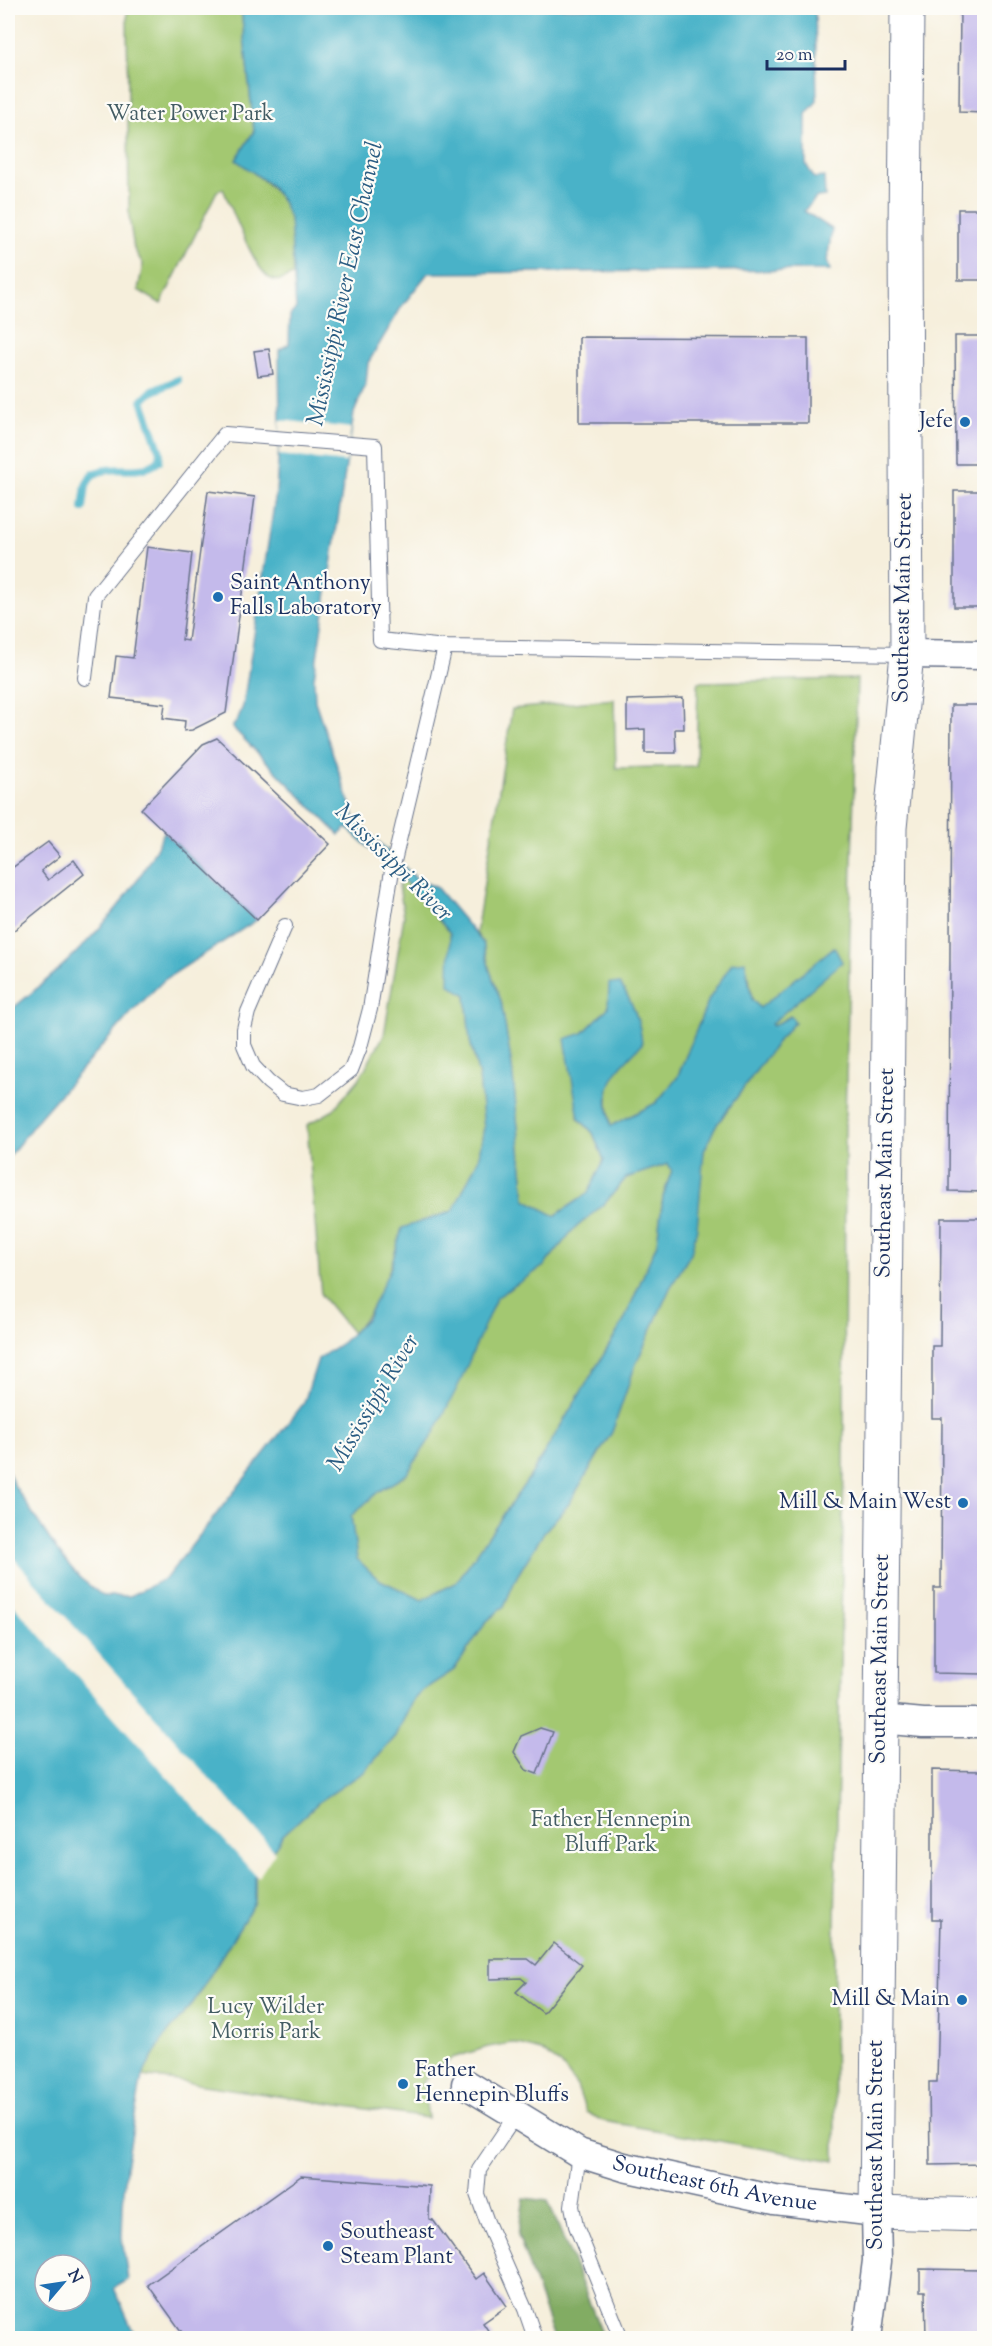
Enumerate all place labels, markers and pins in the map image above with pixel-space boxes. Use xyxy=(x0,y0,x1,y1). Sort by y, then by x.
place label: Jefe xyxy=(918,406,953,438)
marker: Jefe xyxy=(958,415,972,429)
place label: Saint Anthony Falls Laboratory xyxy=(230,568,382,625)
marker: Saint Anthony Falls Laboratory xyxy=(211,590,225,604)
place label: Mill & Main West xyxy=(779,1487,951,1519)
marker: Mill & Main West xyxy=(956,1496,970,1510)
place label: Mill & Main xyxy=(831,1984,950,2016)
marker: Mill & Main xyxy=(955,1993,969,2007)
place label: Father Hennepin Bluffs xyxy=(415,2055,569,2112)
marker: Father Hennepin Bluffs xyxy=(396,2077,410,2091)
place label: Southeast Steam Plant xyxy=(340,2217,453,2274)
marker: Southeast Steam Plant xyxy=(321,2239,335,2253)

